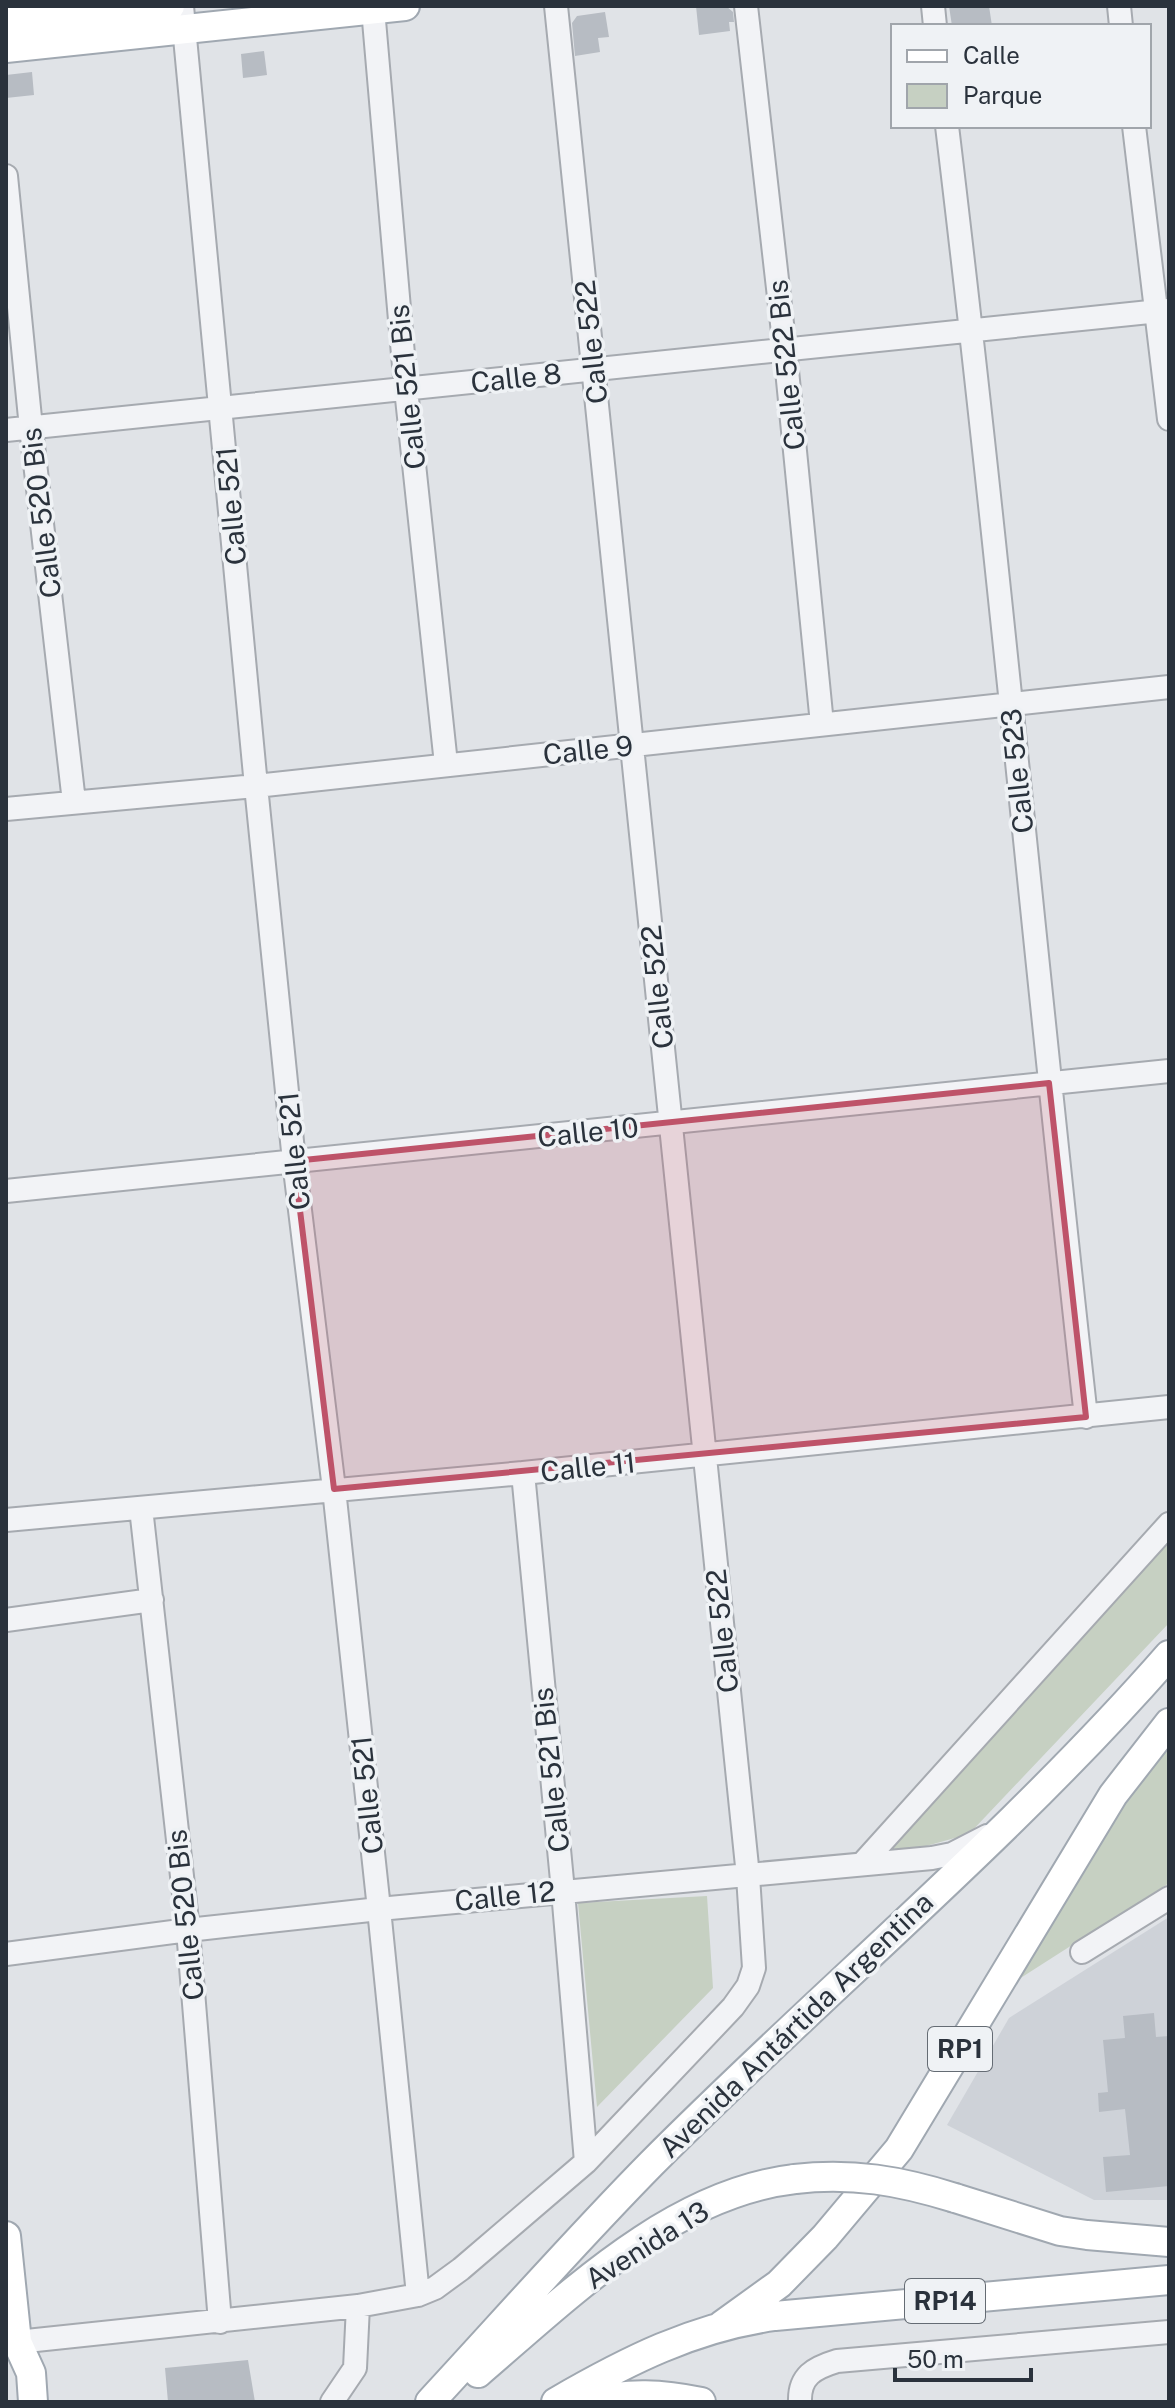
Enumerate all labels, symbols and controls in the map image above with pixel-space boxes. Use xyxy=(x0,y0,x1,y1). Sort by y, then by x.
legend xyxy=(891,24,1151,128)
text: Calle xyxy=(963,41,1020,69)
text: Parque xyxy=(963,81,1042,109)
street label: Calle 522 Bis xyxy=(760,278,811,452)
street label: Calle 522 xyxy=(568,279,613,406)
street label: Calle 521 Bis xyxy=(381,303,432,471)
street label: Calle 8 xyxy=(469,356,563,399)
street label: Calle 520 Bis xyxy=(14,426,67,600)
street label: Calle 521 xyxy=(209,445,252,567)
street label: Calle 523 xyxy=(994,707,1039,835)
street label: Calle 9 xyxy=(541,728,635,771)
street label: Calle 522 xyxy=(634,924,679,1051)
street label: Calle 521 xyxy=(271,1090,316,1212)
street label: Calle 10 xyxy=(536,1110,640,1153)
street label: Calle 11 xyxy=(539,1445,637,1488)
street label: Calle 522 xyxy=(699,1568,744,1695)
street label: Calle 521 Bis xyxy=(525,1686,576,1854)
street label: Calle 521 xyxy=(344,1734,389,1856)
street label: Calle 520 Bis xyxy=(159,1828,210,2002)
street label: Calle 12 xyxy=(453,1874,557,1917)
street label: Avenida Antártida Argentina xyxy=(652,1885,939,2164)
road number: RP1 xyxy=(928,2027,992,2071)
street label: Avenida 13 xyxy=(579,2194,714,2295)
road number: RP14 xyxy=(905,2279,985,2323)
scale bar xyxy=(895,2332,1031,2382)
text: 50 m xyxy=(907,2345,964,2373)

